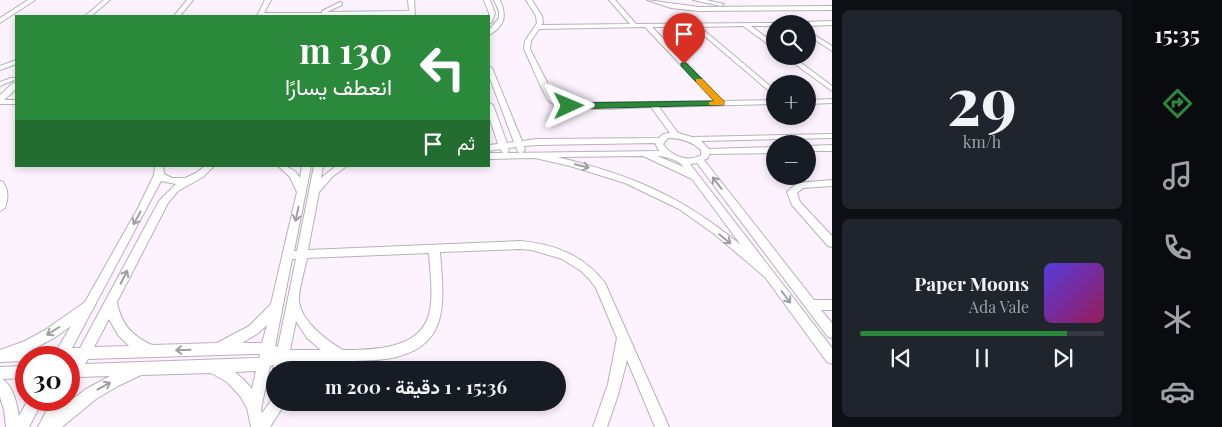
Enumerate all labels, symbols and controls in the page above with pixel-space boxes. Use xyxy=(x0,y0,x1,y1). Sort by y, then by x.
pin xyxy=(663,13,705,64)
map controls xyxy=(766,15,816,185)
button: search xyxy=(766,15,816,65)
text: 15:35 xyxy=(1154,19,1200,49)
icon: arrive xyxy=(670,20,698,48)
text: 130 m xyxy=(299,26,392,73)
icon: left xyxy=(410,35,475,100)
text: 29 xyxy=(947,55,1017,141)
text: انعطف يسارًا xyxy=(285,71,392,101)
button: + xyxy=(766,75,816,125)
position arrow xyxy=(542,79,594,131)
icon: directions xyxy=(1160,86,1195,121)
text: ثم xyxy=(457,129,475,155)
icon: arrive xyxy=(419,130,447,158)
text: km/h xyxy=(963,131,1001,152)
button: − xyxy=(766,135,816,185)
icon: music xyxy=(1160,158,1195,193)
one-way arrow xyxy=(574,162,590,171)
one-way arrow xyxy=(712,176,722,190)
one-way arrow xyxy=(291,206,301,222)
one-way arrow xyxy=(132,211,142,226)
icon: phone xyxy=(1160,230,1195,265)
one-way arrow xyxy=(719,233,732,244)
one-way arrow xyxy=(120,270,129,285)
text: Paper Moons xyxy=(914,270,1029,296)
one-way arrow xyxy=(781,290,791,304)
text: Ada Vale xyxy=(969,296,1029,317)
icon: climate xyxy=(1160,302,1195,337)
one-way arrow xyxy=(47,327,61,337)
icon: previous xyxy=(887,344,915,372)
icon: pause xyxy=(968,344,996,372)
icon: next xyxy=(1049,344,1077,372)
speed limit sign: 30 xyxy=(15,346,80,411)
one-way arrow xyxy=(176,346,192,355)
text: 15:36 · 1 دقيقة · 200 m xyxy=(325,373,507,399)
icon: car xyxy=(1160,374,1195,409)
one-way arrow xyxy=(96,381,111,390)

